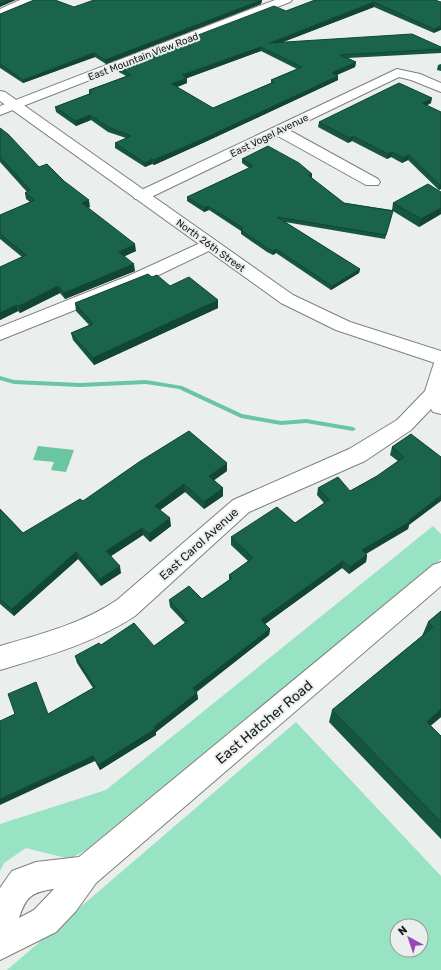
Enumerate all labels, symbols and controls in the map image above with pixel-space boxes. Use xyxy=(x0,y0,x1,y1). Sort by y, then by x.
street label: East Mountain View Road xyxy=(87,30,200,84)
street label: East Vogel Avenue xyxy=(228,112,311,160)
street label: North 26th Street xyxy=(174,217,247,275)
street label: East Carol Avenue xyxy=(157,505,241,583)
street label: East Hatcher Road xyxy=(212,677,316,768)
north arrow xyxy=(389,918,429,958)
text: N xyxy=(396,923,410,938)

